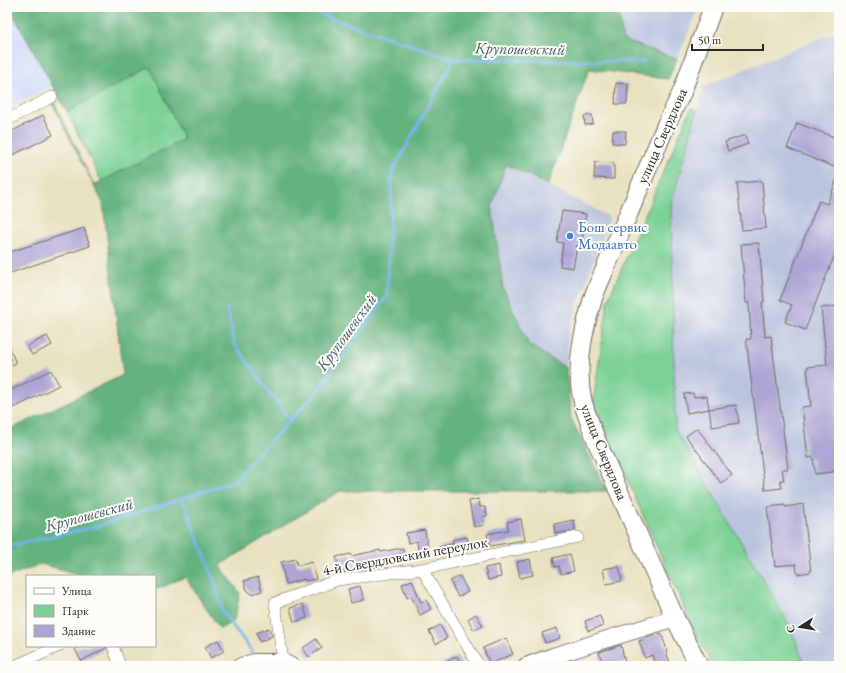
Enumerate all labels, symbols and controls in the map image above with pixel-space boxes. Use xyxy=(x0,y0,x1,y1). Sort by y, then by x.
scale bar xyxy=(692,26,763,52)
text: 50 m xyxy=(698,32,722,48)
water label: Крупошевский xyxy=(474,37,565,60)
street label: улица Свердлова xyxy=(632,85,691,186)
place label: Бош сервис Модаавто xyxy=(578,217,647,253)
marker: Бош сервис Модаавто xyxy=(565,231,575,241)
water label: Крупошевский xyxy=(311,290,381,376)
street label: улица Свердлова xyxy=(577,401,632,503)
water label: Крупошевский xyxy=(42,493,135,537)
street label: 4-й Свердловский переулок xyxy=(321,532,489,579)
legend xyxy=(26,575,156,647)
text: Улица xyxy=(61,583,92,599)
text: Парк xyxy=(62,603,89,619)
north arrow xyxy=(780,607,820,647)
text: Здание xyxy=(62,623,96,639)
text: С xyxy=(783,624,798,634)

